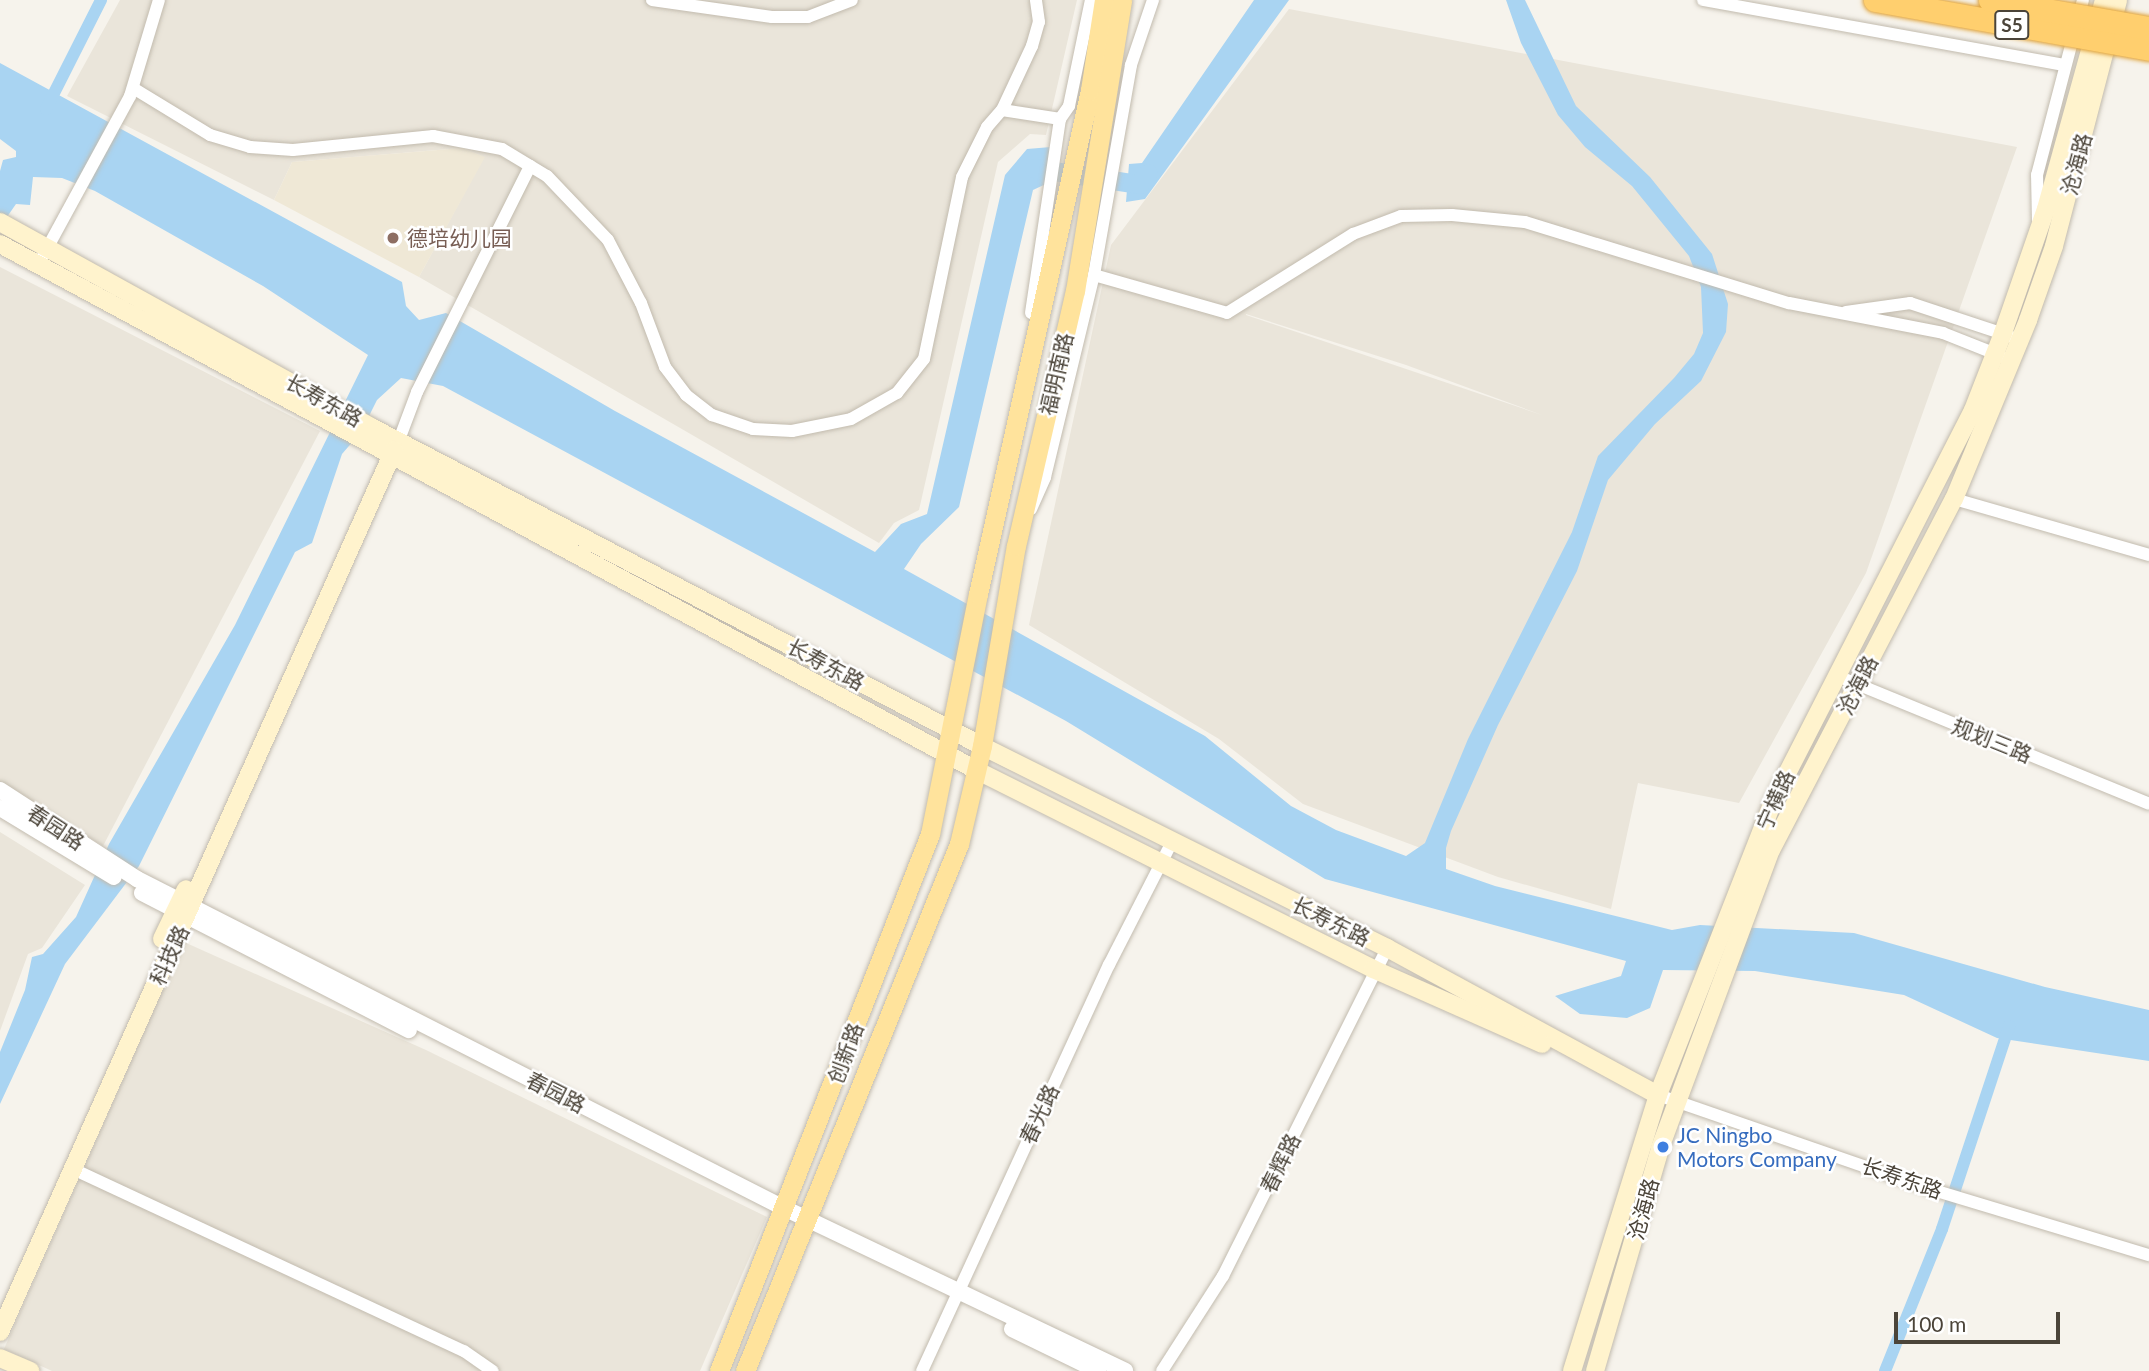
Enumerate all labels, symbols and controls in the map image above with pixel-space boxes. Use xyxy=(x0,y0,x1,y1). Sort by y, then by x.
road number: S5 xyxy=(1993,10,2031,41)
street label: 沧海路 xyxy=(2056,130,2096,198)
place label: 德培幼儿园 xyxy=(407,225,512,251)
marker: 德培幼儿园 xyxy=(385,230,401,246)
street label: 福明南路 xyxy=(1034,330,1078,418)
street label: 长寿东路 xyxy=(281,369,367,431)
street label: 长寿东路 xyxy=(783,633,869,695)
street label: 沧海路 xyxy=(1831,651,1883,719)
street label: 规划三路 xyxy=(1948,713,2036,767)
street label: 宁横路 xyxy=(1751,766,1799,834)
street label: 春园路 xyxy=(23,799,89,855)
street label: 长寿东路 xyxy=(1288,891,1374,951)
street label: 科技路 xyxy=(144,921,194,989)
street label: 创新路 xyxy=(822,1019,868,1087)
street label: 春园路 xyxy=(522,1066,590,1118)
street label: 春光路 xyxy=(1014,1080,1064,1148)
place label: JC Ningbo Motors Company xyxy=(1677,1122,1837,1172)
street label: 春辉路 xyxy=(1255,1129,1305,1197)
marker: JC Ningbo Motors Company xyxy=(1655,1139,1671,1155)
street label: 长寿东路 xyxy=(1858,1152,1946,1204)
street label: 沧海路 xyxy=(1623,1175,1663,1243)
scale bar xyxy=(1897,1298,2063,1342)
text: 100 m xyxy=(1907,1311,1966,1336)

